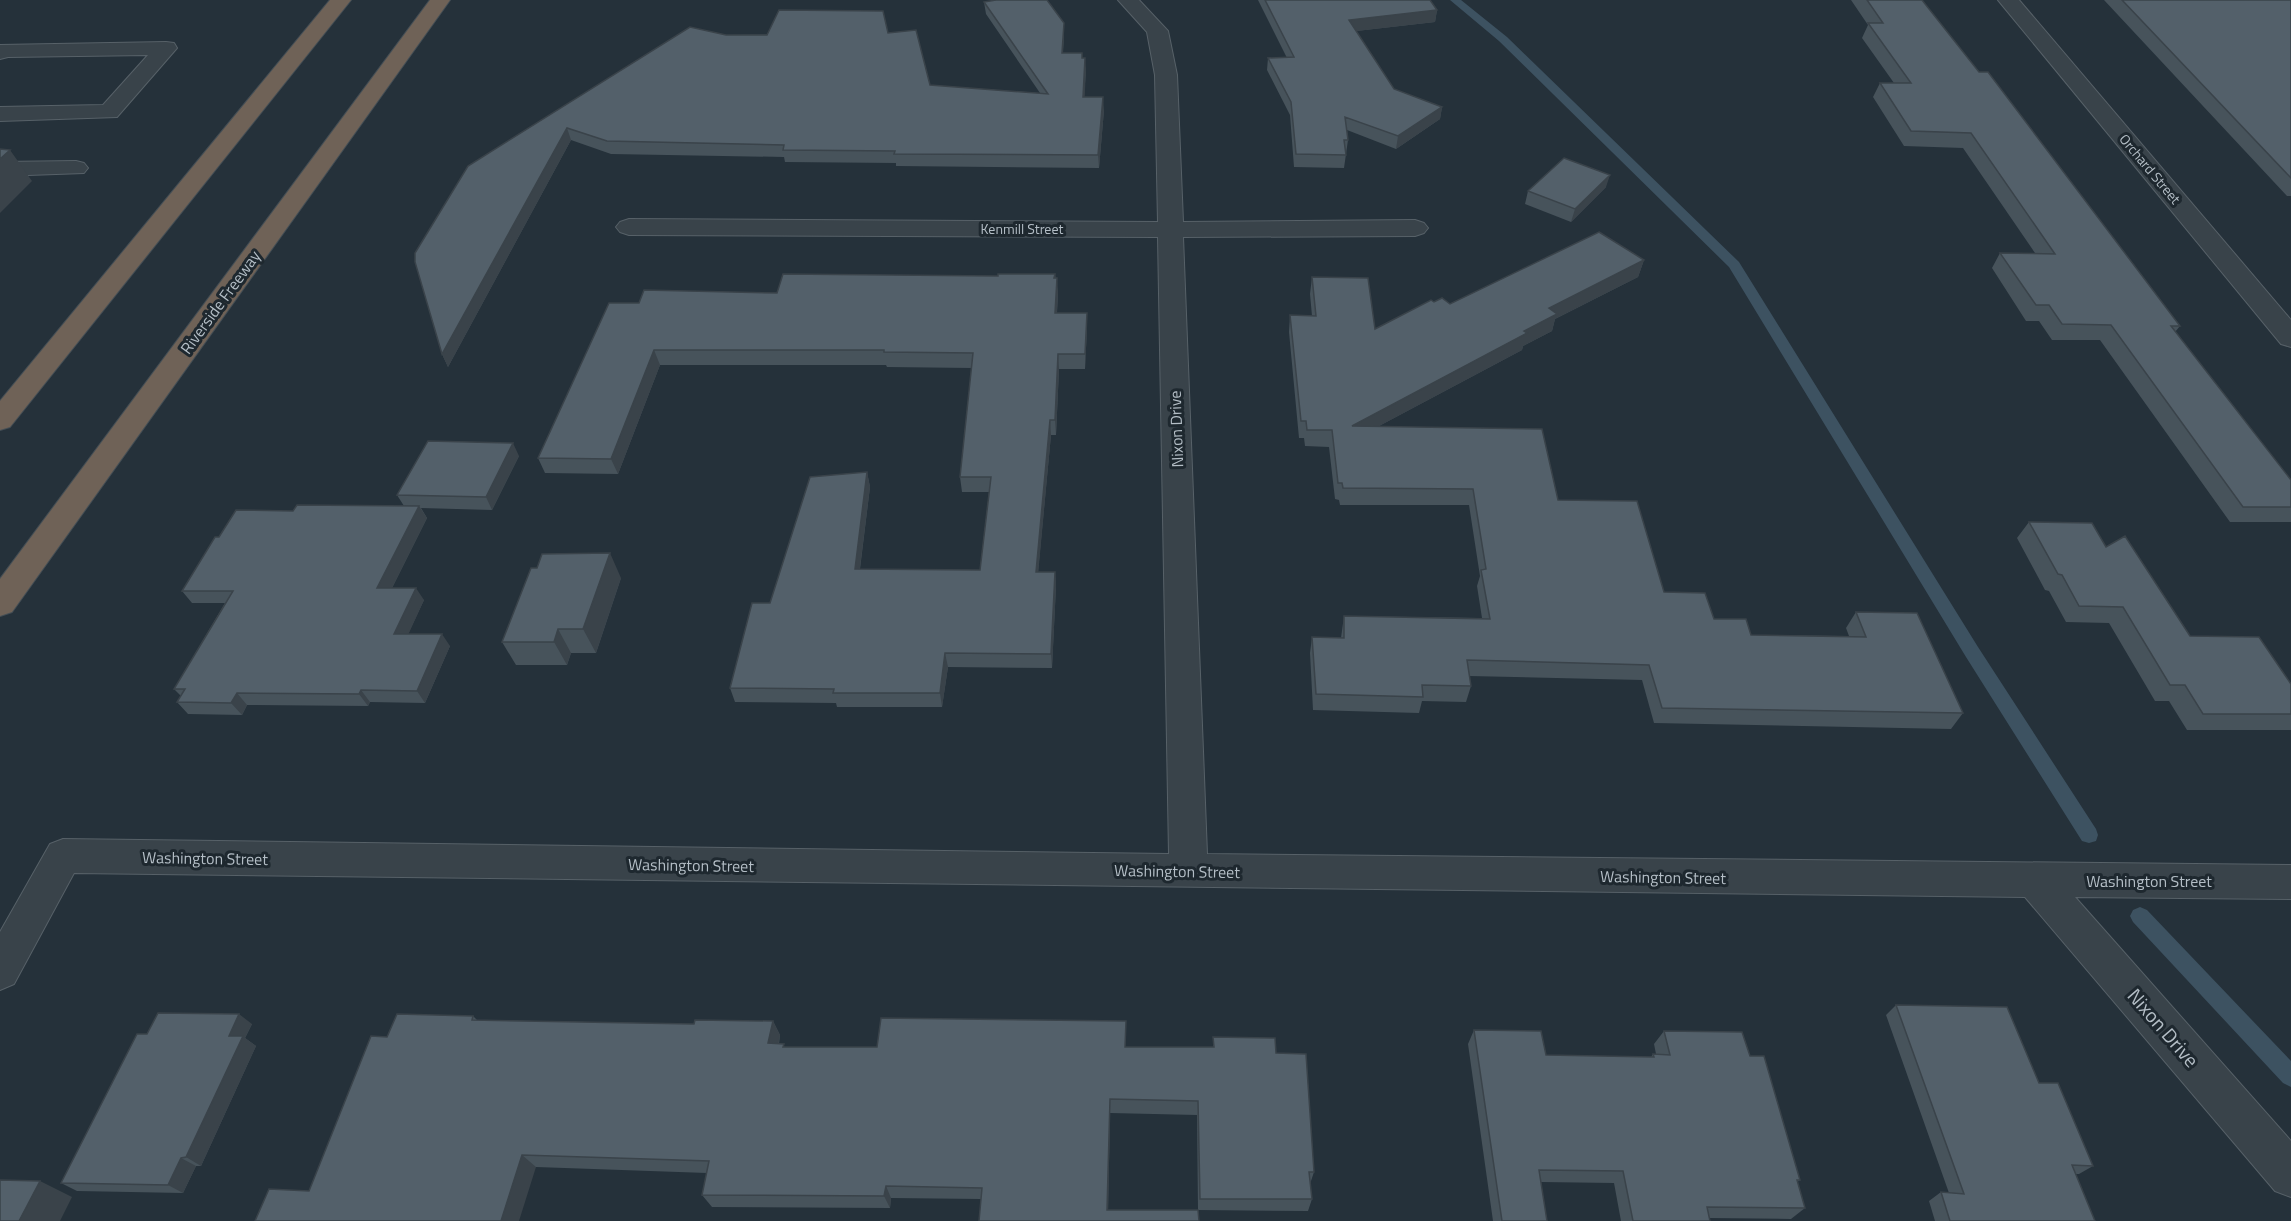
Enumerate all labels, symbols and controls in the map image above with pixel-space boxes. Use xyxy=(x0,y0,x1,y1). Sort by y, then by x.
street label: Orchard Street xyxy=(2115,129,2186,208)
street label: Kenmill Street xyxy=(981,218,1063,239)
street label: Riverside Freeway xyxy=(174,245,266,359)
street label: Nixon Drive xyxy=(1163,390,1189,468)
street label: Washington Street xyxy=(142,845,268,871)
street label: Washington Street xyxy=(628,852,754,878)
street label: Washington Street xyxy=(1114,858,1240,884)
street label: Washington Street xyxy=(1600,864,1726,890)
street label: Washington Street xyxy=(2086,869,2212,893)
street label: Nixon Drive xyxy=(2120,981,2207,1074)

